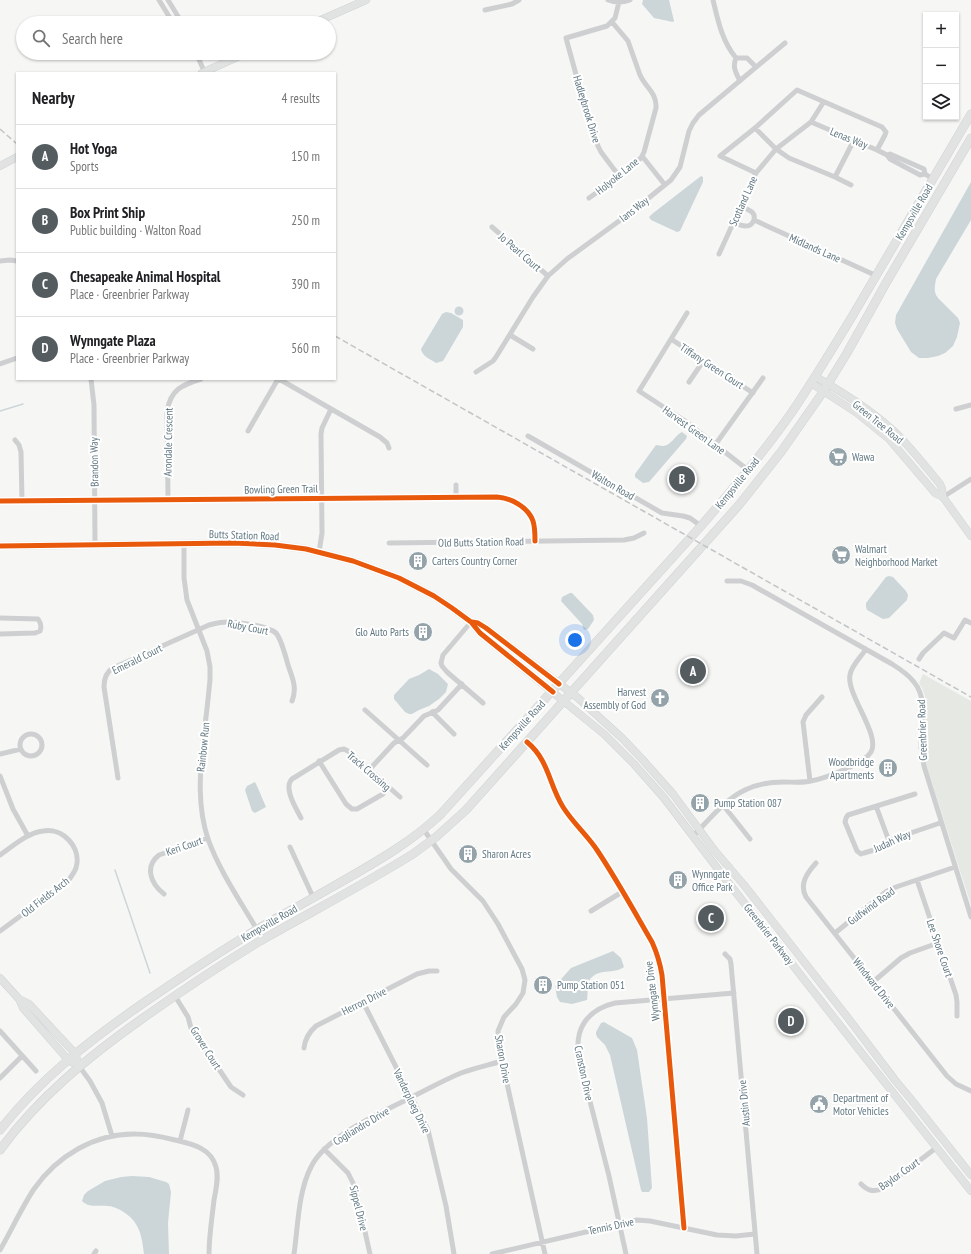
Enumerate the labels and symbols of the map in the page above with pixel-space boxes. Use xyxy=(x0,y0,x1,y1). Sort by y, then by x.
street label: Hadleybrook Drive xyxy=(570,74,604,145)
street label: Lenas Way xyxy=(828,124,871,152)
street label: Holyoke Lane xyxy=(593,154,642,198)
street label: Scotland Lane xyxy=(726,173,760,228)
street label: Kempsville Road xyxy=(892,181,936,243)
street label: Ians Way xyxy=(617,193,652,225)
street label: Jo Pearl Court xyxy=(495,229,544,274)
street label: Midlands Lane xyxy=(787,230,843,266)
street label: Tiffany Green Court xyxy=(677,340,747,392)
street label: Green Tree Road xyxy=(850,397,906,447)
street label: Harvest Green Lane xyxy=(660,403,728,458)
street label: Arondale Crescent xyxy=(160,408,176,476)
street label: Brandon Way xyxy=(87,436,101,487)
supermarket icon: Wawa xyxy=(827,446,849,468)
place label: Wawa xyxy=(852,450,874,464)
street label: Kempsville Road xyxy=(712,454,762,512)
pin: B xyxy=(669,464,695,494)
street label: Walton Road xyxy=(589,467,637,503)
street label: Bowling Green Trail xyxy=(244,481,318,497)
street label: Butts Station Road xyxy=(209,527,280,543)
street label: Old Butts Station Road xyxy=(438,534,524,550)
place label: Walmart Neighborhood Market xyxy=(855,542,938,569)
supermarket icon: Walmart Neighborhood Market xyxy=(830,544,852,566)
building icon: Carters Country Corner xyxy=(407,550,429,572)
place label: Carters Country Corner xyxy=(432,554,517,568)
street label: Ruby Court xyxy=(226,616,270,638)
building icon: Glo Auto Parts xyxy=(412,621,434,643)
place label: Glo Auto Parts xyxy=(355,625,409,639)
your location xyxy=(565,630,585,650)
street label: Emerald Court xyxy=(110,641,164,677)
pin: A xyxy=(680,656,706,686)
place label: Harvest Assembly of God xyxy=(583,685,646,712)
church icon: Harvest Assembly of God xyxy=(649,687,671,709)
street label: Kempsville Road xyxy=(496,697,548,753)
street label: Greenbrier Road xyxy=(914,699,930,761)
street label: Rainbow Run xyxy=(193,721,213,773)
street label: Track Crossing xyxy=(344,748,394,794)
place label: Woodbridge Apartments xyxy=(829,755,874,782)
building icon: Woodbridge Apartments xyxy=(877,757,899,779)
building icon: Pump Station 087 xyxy=(689,792,711,814)
place label: Pump Station 087 xyxy=(714,796,782,810)
street label: Judah Way xyxy=(870,826,914,856)
street label: Keri Court xyxy=(164,833,204,859)
building icon: Sharon Acres xyxy=(457,843,479,865)
place label: Sharon Acres xyxy=(482,847,531,861)
place label: Wynngate Office Park xyxy=(692,867,733,894)
building icon: Wynngate Office Park xyxy=(667,869,689,891)
street label: Old Fields Arch xyxy=(18,874,72,920)
street label: Gulfwind Road xyxy=(845,884,898,928)
street label: Kempsville Road xyxy=(238,901,300,945)
street label: Greenbrier Parkway xyxy=(741,901,798,968)
pin: C xyxy=(698,903,724,933)
street label: Lee Shore Court xyxy=(924,917,956,979)
street label: Windward Drive xyxy=(850,955,898,1011)
street label: Wynngate Drive xyxy=(641,960,663,1022)
building icon: Pump Station 051 xyxy=(532,974,554,996)
place label: Pump Station 051 xyxy=(557,978,625,992)
street label: Herron Drive xyxy=(339,984,389,1018)
pin: D xyxy=(778,1006,804,1036)
street label: Grover Court xyxy=(187,1024,225,1072)
street label: Sharon Drive xyxy=(492,1034,514,1085)
street label: Cranston Drive xyxy=(571,1044,597,1102)
street label: Vanderploeg Drive xyxy=(390,1066,434,1136)
street label: Austin Drive xyxy=(735,1079,753,1127)
place label: Department of Motor Vehicles xyxy=(833,1091,889,1118)
public building icon: Department of Motor Vehicles xyxy=(808,1093,830,1115)
street label: Cogliandro Drive xyxy=(330,1103,392,1148)
street label: Baylor Court xyxy=(876,1155,922,1193)
street label: Sippel Drive xyxy=(347,1184,371,1232)
street label: Tennis Drive xyxy=(587,1214,636,1238)

